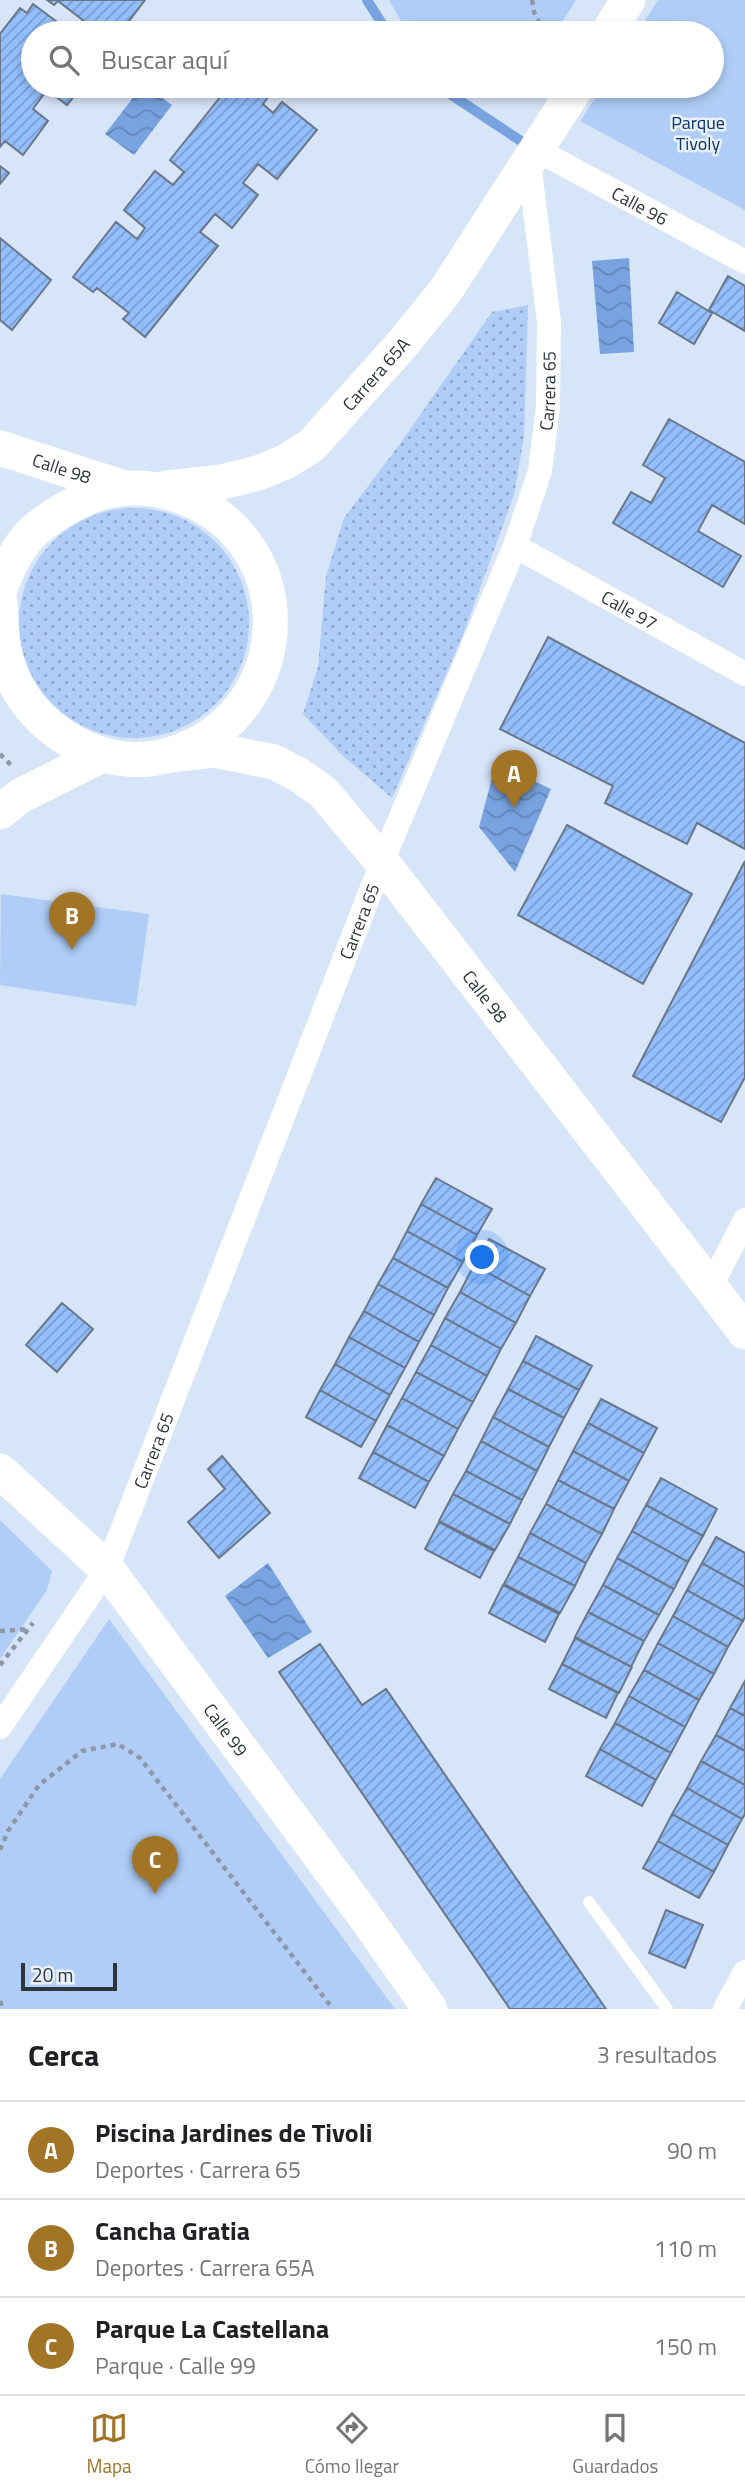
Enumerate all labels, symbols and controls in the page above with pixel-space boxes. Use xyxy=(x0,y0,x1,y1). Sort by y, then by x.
search box xyxy=(21,21,724,98)
text: Buscar aquí xyxy=(101,40,228,79)
icon: search xyxy=(45,41,83,79)
park label: Parque Tivoly xyxy=(671,109,725,157)
street label: Calle 96 xyxy=(607,179,673,232)
street label: Carrera 65A xyxy=(335,331,416,416)
street label: Carrera 65 xyxy=(532,351,562,432)
street label: Calle 98 xyxy=(29,446,95,490)
street label: Calle 97 xyxy=(597,583,662,636)
pin: A xyxy=(491,750,537,808)
street label: Carrera 65 xyxy=(332,879,386,963)
pin: B xyxy=(49,892,95,950)
street label: Calle 98 xyxy=(456,964,515,1028)
your location xyxy=(465,1240,499,1274)
street label: Carrera 65 xyxy=(126,1408,180,1492)
street label: Calle 99 xyxy=(197,1697,255,1762)
pin: C xyxy=(132,1836,178,1894)
scale bar xyxy=(21,1960,117,1992)
text: 20 m xyxy=(32,1960,73,1989)
text: Cerca xyxy=(28,2032,99,2078)
text: 3 resultados xyxy=(597,2037,717,2072)
text: Piscina Jardines de Tivoli xyxy=(95,2113,372,2152)
text: A xyxy=(44,2133,58,2168)
text: 90 m xyxy=(667,2133,717,2168)
text: Deportes · Carrera 65 xyxy=(95,2152,301,2187)
text: Cancha Gratia xyxy=(95,2211,250,2250)
text: B xyxy=(44,2231,58,2266)
text: 110 m xyxy=(654,2231,717,2266)
text: Deportes · Carrera 65A xyxy=(95,2250,315,2285)
text: Parque La Castellana xyxy=(95,2309,329,2348)
text: C xyxy=(45,2329,57,2364)
text: 150 m xyxy=(654,2329,717,2364)
text: Parque · Calle 99 xyxy=(95,2348,256,2383)
tab: Mapa xyxy=(87,2409,132,2480)
tab: Cómo llegar xyxy=(305,2409,399,2480)
tab: Guardados xyxy=(572,2409,658,2480)

